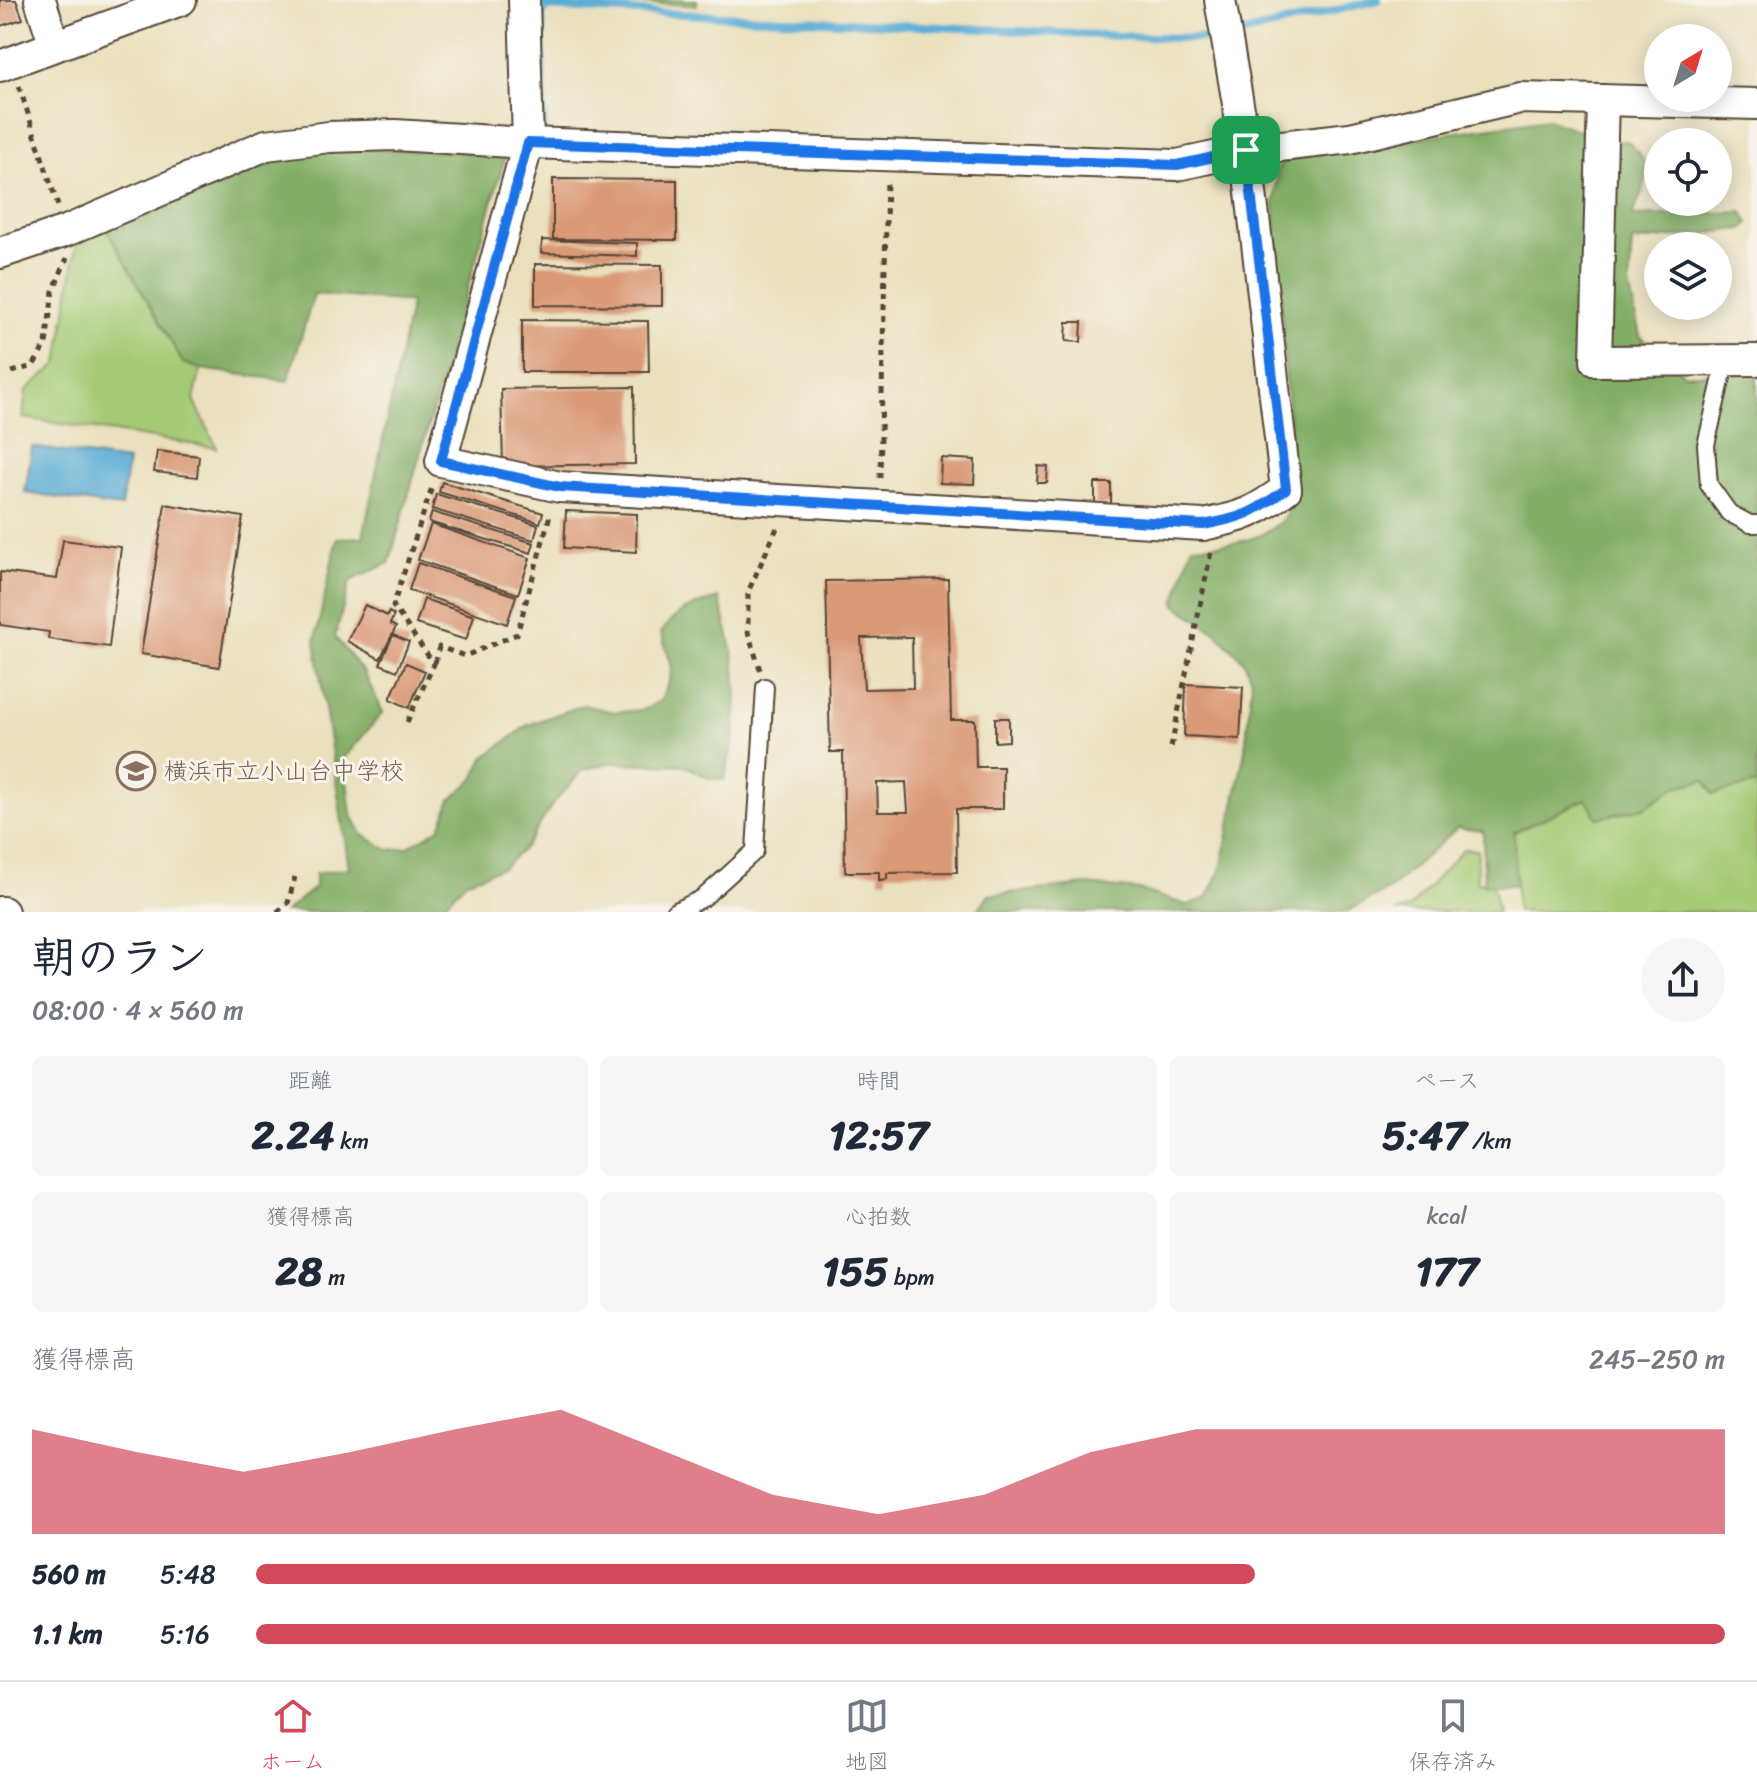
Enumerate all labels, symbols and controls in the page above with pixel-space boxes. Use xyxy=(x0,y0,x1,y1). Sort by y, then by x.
north arrow xyxy=(1644,24,1732,112)
map controls xyxy=(1644,24,1732,320)
pin xyxy=(1212,116,1280,184)
icon: arrive xyxy=(1224,128,1268,172)
button: locate xyxy=(1644,128,1732,216)
button: layers xyxy=(1644,232,1732,320)
school or university icon: 横浜市立小山台中学校 xyxy=(115,750,157,792)
place label: 横浜市立小山台中学校 xyxy=(164,750,404,792)
text: 朝のラン xyxy=(32,918,208,996)
button: share xyxy=(1641,938,1725,1022)
text: 08:00 · 4 × 560 m xyxy=(32,987,243,1033)
text: 距離 xyxy=(288,1061,332,1100)
text: 時間 xyxy=(856,1061,901,1100)
text: ペース xyxy=(1414,1061,1479,1100)
text: 2.24 xyxy=(251,1100,335,1171)
text: 12:57 xyxy=(829,1100,928,1171)
text: 5:47 xyxy=(1382,1100,1466,1171)
text: km xyxy=(335,1122,369,1161)
text: /km xyxy=(1466,1122,1512,1161)
text: 獲得標高 xyxy=(266,1197,354,1236)
text: 心拍数 xyxy=(845,1197,912,1236)
text: kcal xyxy=(1427,1197,1467,1236)
text: 28 xyxy=(275,1236,322,1307)
text: 155 xyxy=(822,1236,888,1307)
text: 177 xyxy=(1415,1236,1478,1307)
text: m xyxy=(322,1258,345,1297)
text: bpm xyxy=(888,1258,935,1297)
text: 獲得標高 xyxy=(32,1336,136,1382)
text: 245–250 m xyxy=(1589,1336,1725,1382)
text: 560 m xyxy=(32,1551,106,1597)
text: 5:48 xyxy=(160,1551,216,1597)
text: 1.1 km xyxy=(32,1611,103,1657)
text: 5:16 xyxy=(160,1611,210,1657)
tab: ホーム xyxy=(260,1694,325,1781)
tab: 地図 xyxy=(845,1694,889,1781)
tab: 保存済み xyxy=(1409,1694,1497,1781)

